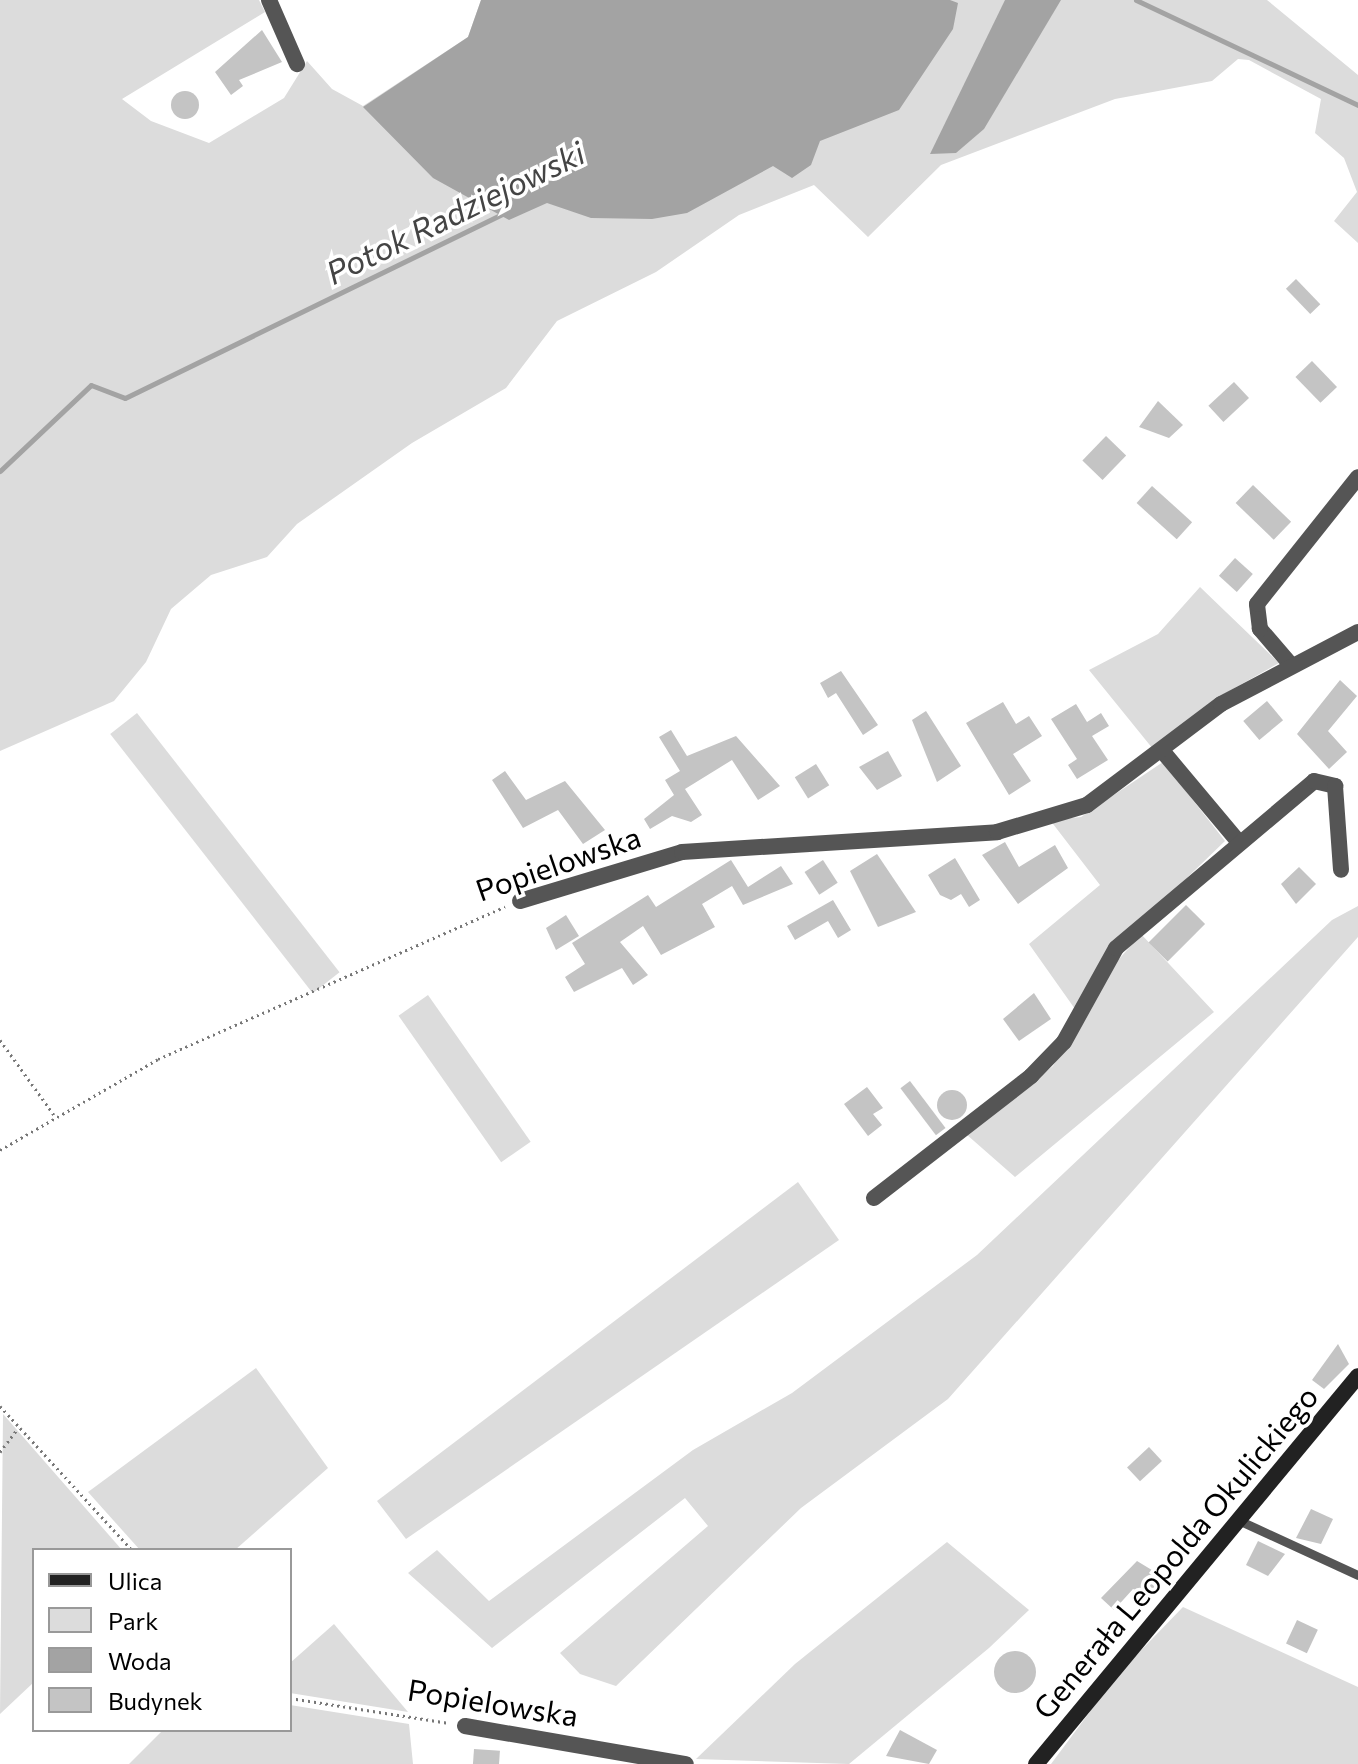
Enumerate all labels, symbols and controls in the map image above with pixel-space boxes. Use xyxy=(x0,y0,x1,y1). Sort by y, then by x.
water label: Potok Radziejowski xyxy=(319,133,591,291)
street label: Popielowska xyxy=(471,818,645,908)
street label: Generała Leopolda Okulickiego xyxy=(1025,1378,1325,1726)
legend xyxy=(32,1548,292,1732)
text: Ulica xyxy=(108,1566,162,1595)
text: Park xyxy=(108,1606,158,1635)
text: Woda xyxy=(108,1646,172,1675)
street label: Popielowska xyxy=(405,1671,581,1733)
text: Budynek xyxy=(108,1686,203,1715)

